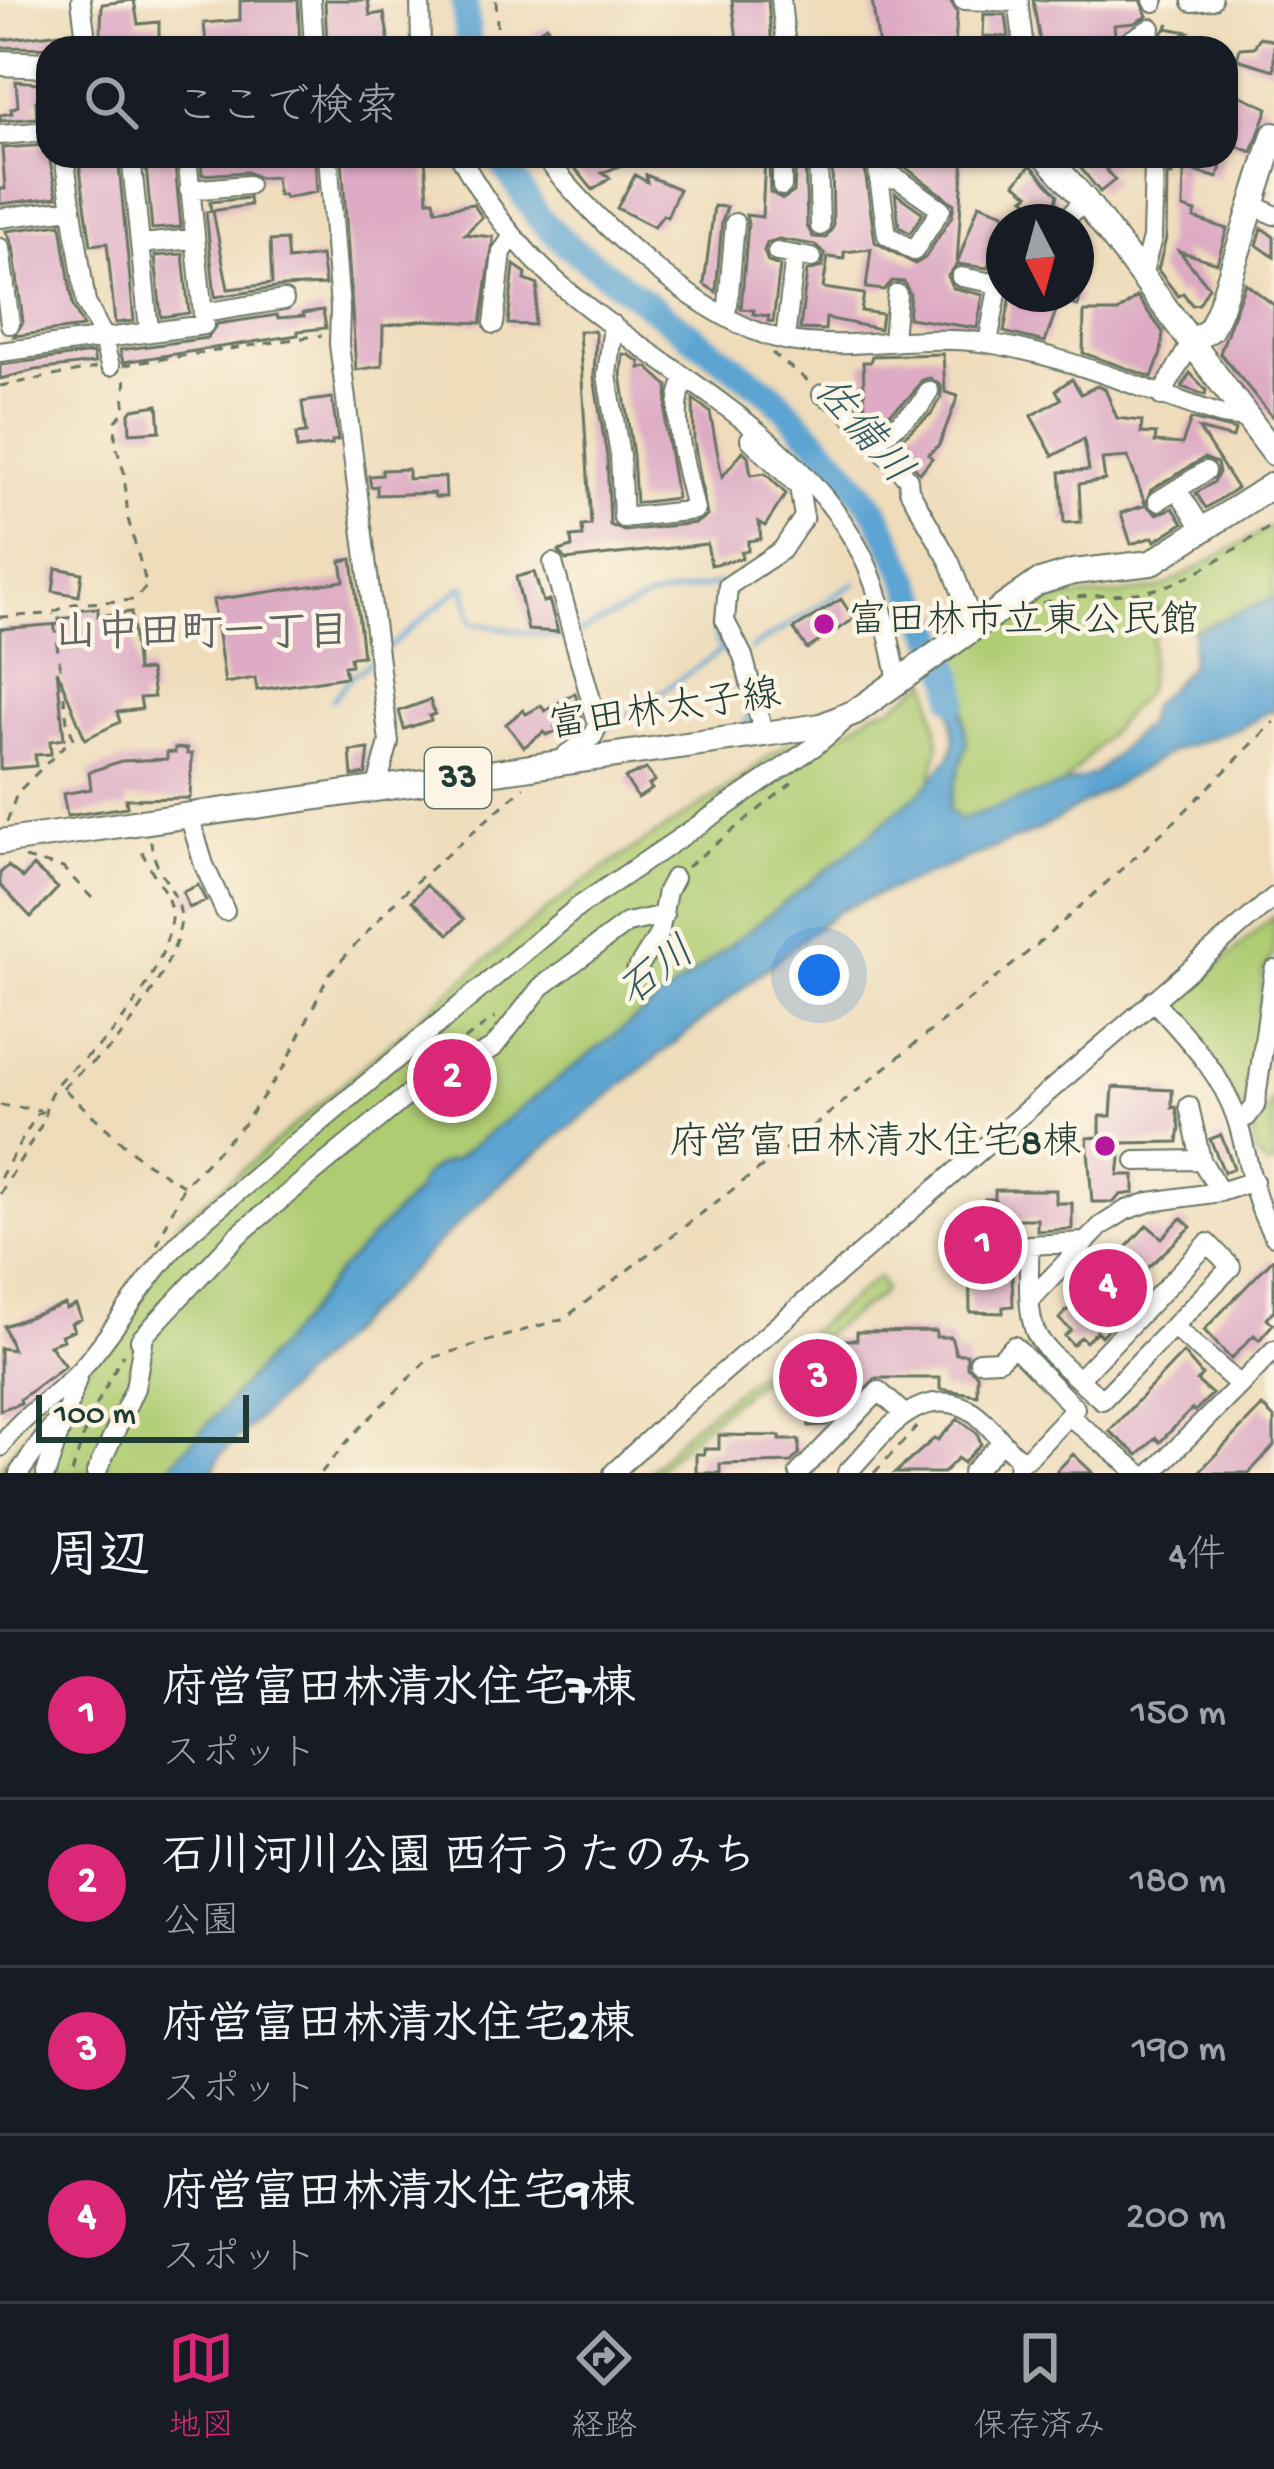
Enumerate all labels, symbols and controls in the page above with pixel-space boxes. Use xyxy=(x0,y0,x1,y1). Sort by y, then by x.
search box xyxy=(36,36,1238,168)
icon: search xyxy=(78,69,144,135)
text: ここで検索 xyxy=(174,84,399,137)
north arrow xyxy=(986,204,1094,312)
water label: 佐備川 xyxy=(800,368,921,497)
place label: 富田林市立東公民館 xyxy=(848,599,1199,647)
district label: 山中田町一丁目 xyxy=(55,609,349,661)
marker: 富田林市立東公民館 xyxy=(811,611,837,637)
street label: 富田林太子線 xyxy=(546,672,784,752)
road number: 33 xyxy=(425,748,491,808)
water label: 石川 xyxy=(610,929,707,1020)
your location xyxy=(789,945,849,1005)
pin: 2 xyxy=(413,1033,491,1123)
place label: 府営富田林清水住宅8棟 xyxy=(670,1121,1081,1169)
marker: 府営富田林清水住宅8棟 xyxy=(1092,1133,1118,1159)
pin: 1 xyxy=(944,1200,1022,1290)
pin: 4 xyxy=(1069,1243,1147,1333)
pin: 3 xyxy=(779,1333,857,1423)
scale bar xyxy=(36,1389,249,1442)
text: 100 m xyxy=(54,1397,136,1435)
text: 周辺 xyxy=(48,1531,150,1591)
text: 4件 xyxy=(1169,1536,1226,1582)
text: 府営富田林清水住宅7棟 xyxy=(162,1666,635,1719)
text: 1 xyxy=(79,1692,95,1738)
text: 150 m xyxy=(1131,1692,1226,1738)
text: スポット xyxy=(162,1734,318,1780)
text: 石川河川公園 西行うたのみち xyxy=(162,1834,757,1887)
text: 2 xyxy=(77,1860,97,1906)
text: 180 m xyxy=(1130,1860,1226,1906)
text: 公園 xyxy=(162,1902,240,1948)
text: 府営富田林清水住宅2棟 xyxy=(162,2002,634,2055)
text: 3 xyxy=(77,2028,97,2074)
text: 190 m xyxy=(1132,2028,1226,2074)
text: スポット xyxy=(162,2070,318,2116)
text: 府営富田林清水住宅9棟 xyxy=(162,2170,635,2223)
text: 4 xyxy=(78,2196,96,2242)
text: 200 m xyxy=(1126,2196,1226,2242)
text: スポット xyxy=(162,2238,318,2284)
tab: 地図 xyxy=(168,2325,234,2448)
tab: 経路 xyxy=(571,2325,637,2448)
tab: 保存済み xyxy=(974,2325,1106,2448)

